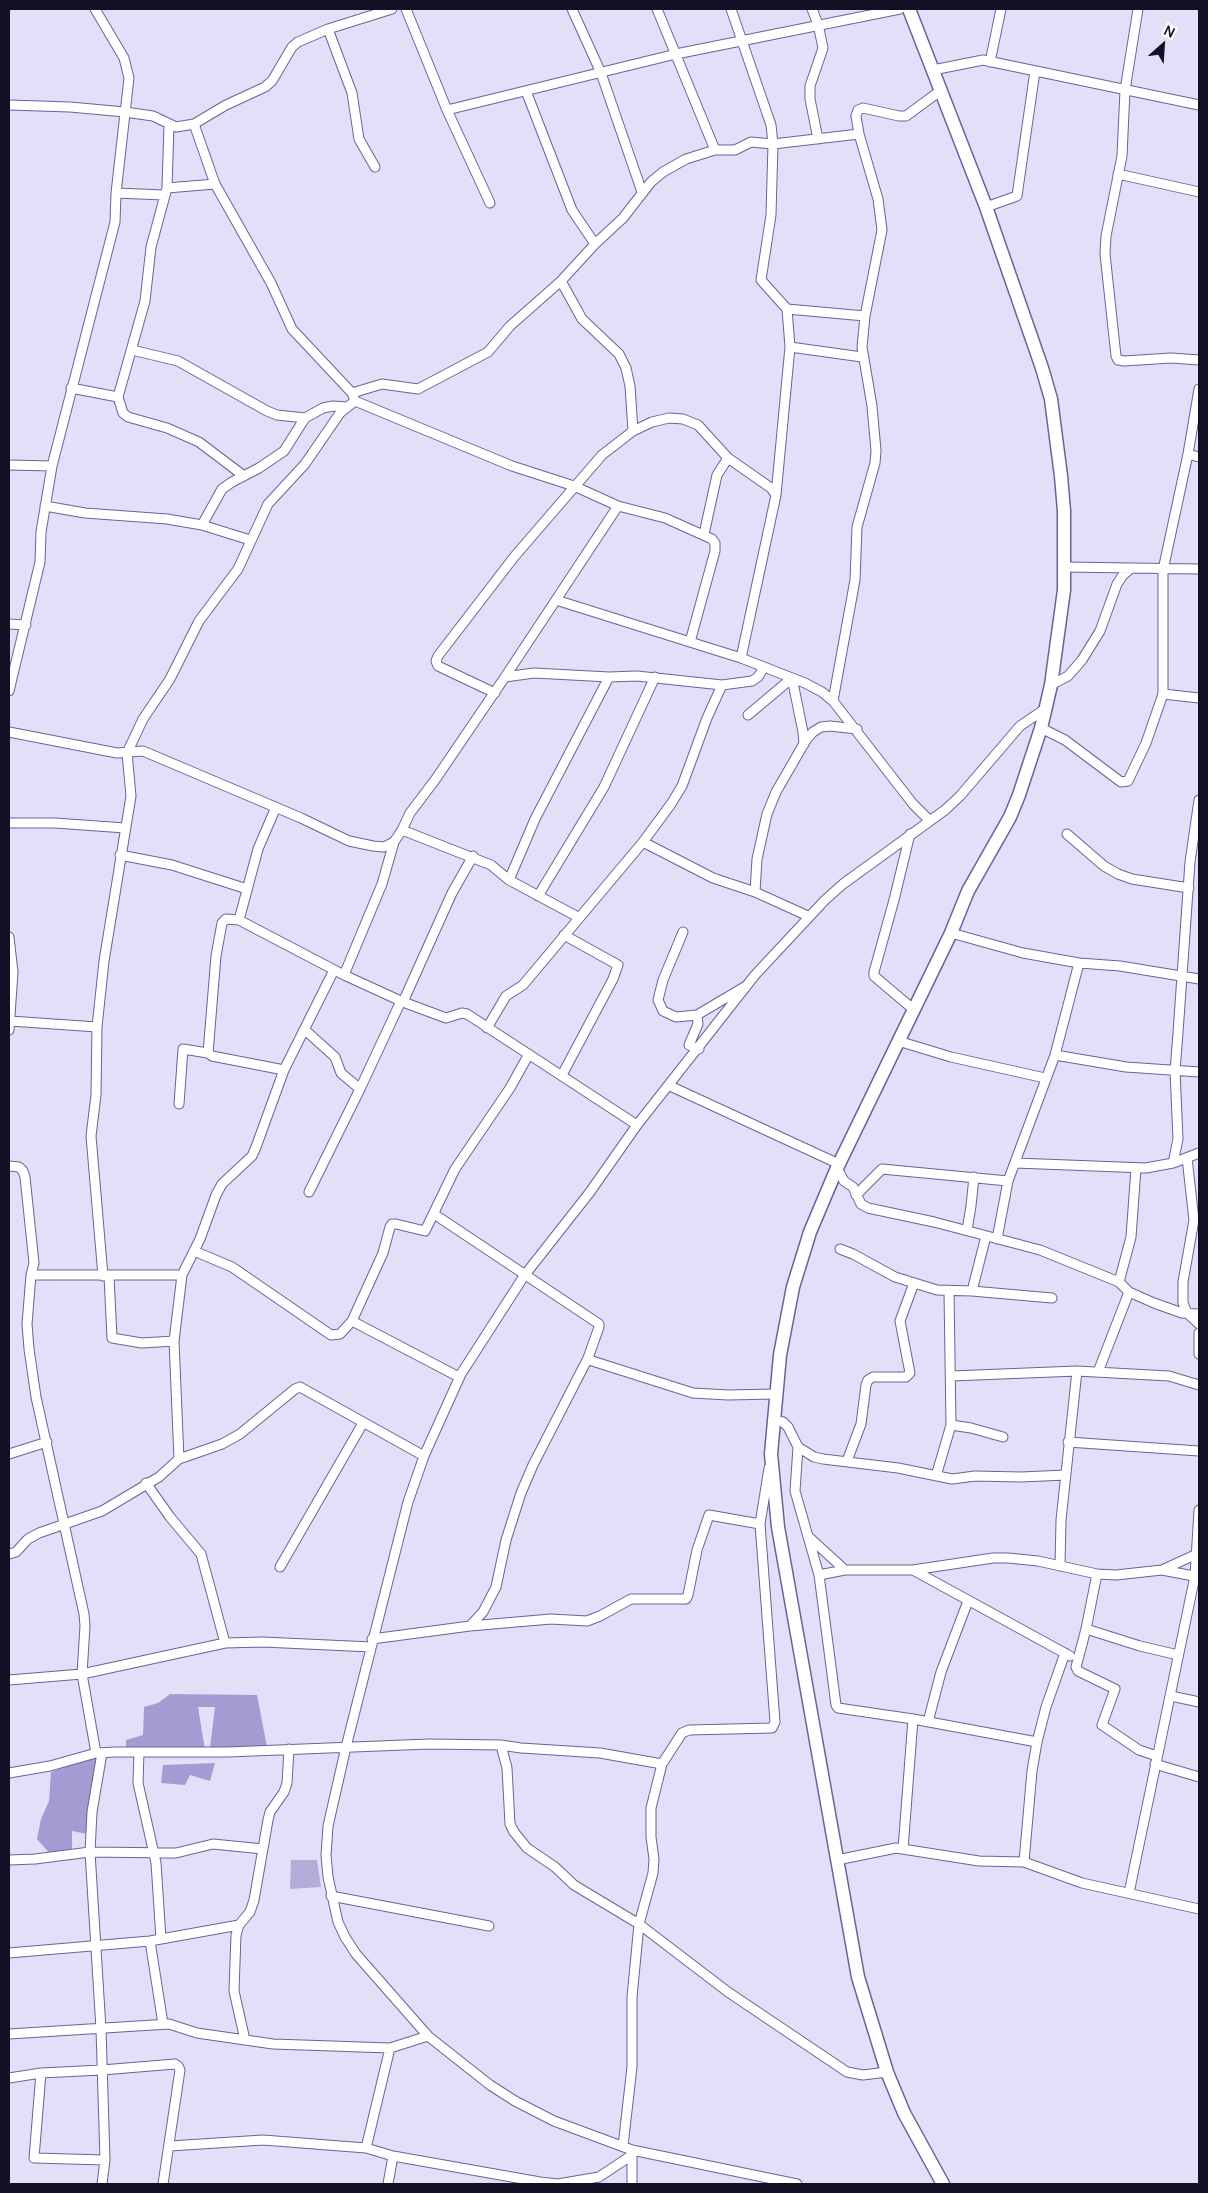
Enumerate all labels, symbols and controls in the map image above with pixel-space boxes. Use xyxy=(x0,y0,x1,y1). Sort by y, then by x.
north arrow xyxy=(1138,20,1188,70)
text: N xyxy=(1161,20,1178,42)

